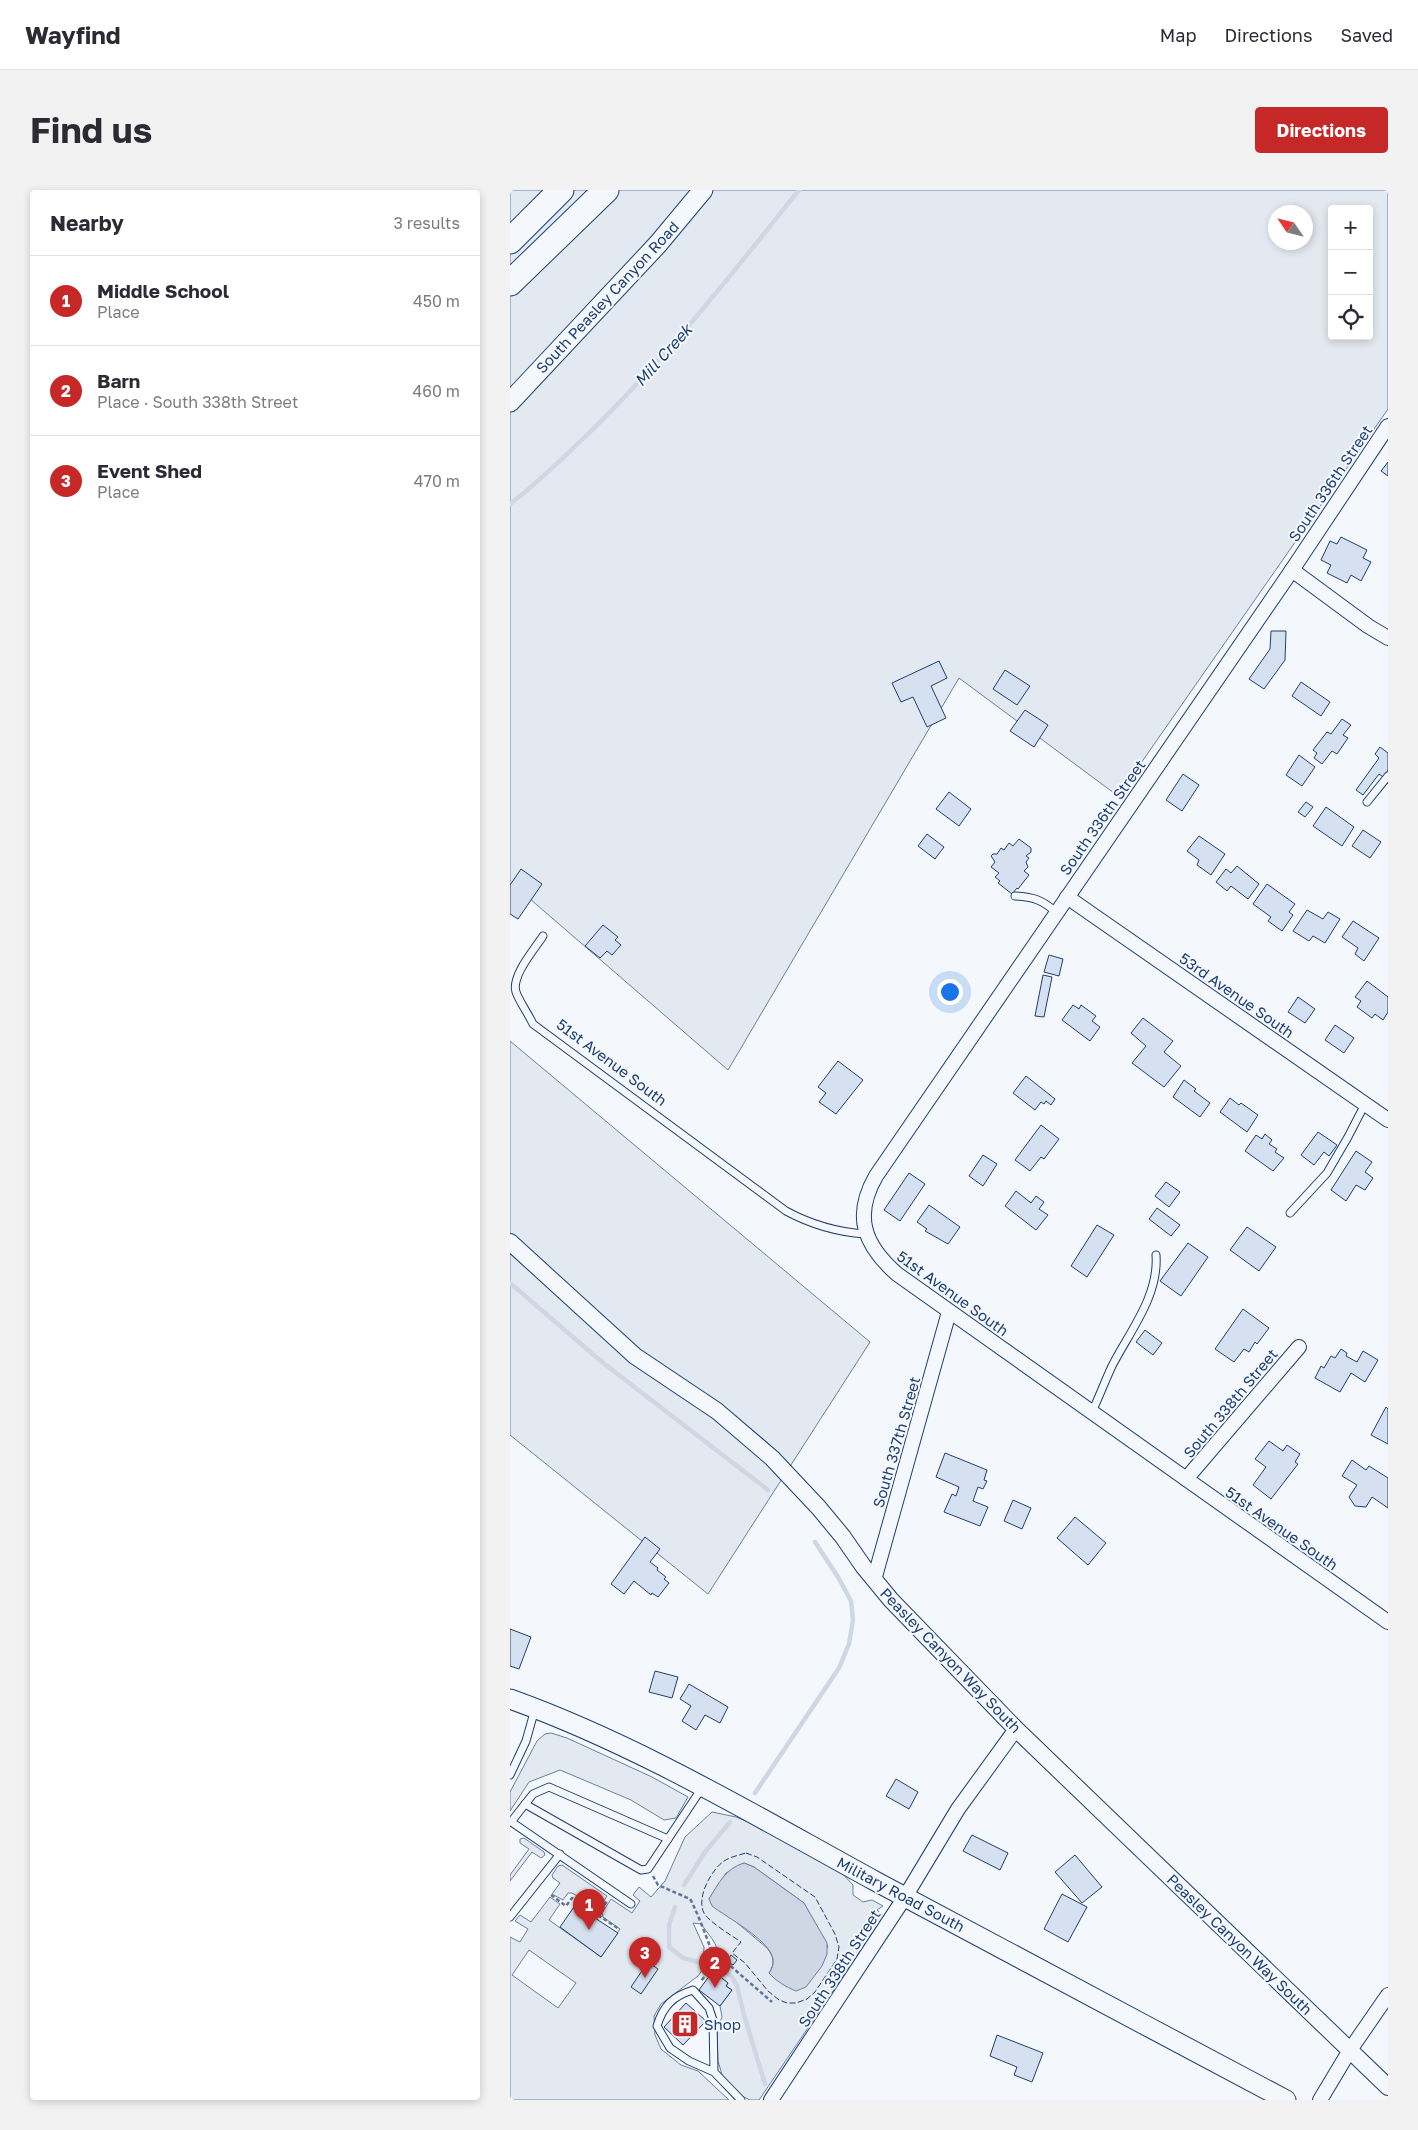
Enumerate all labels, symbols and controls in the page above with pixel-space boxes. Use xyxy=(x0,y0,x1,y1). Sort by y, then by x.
text: Wayfind xyxy=(25,20,121,49)
text: Map xyxy=(1160,24,1196,46)
text: Directions xyxy=(1224,24,1312,46)
text: Saved xyxy=(1340,24,1393,46)
button: Directions xyxy=(1255,107,1388,153)
text: Find us xyxy=(30,109,152,151)
north arrow xyxy=(1268,205,1313,250)
map controls xyxy=(1328,205,1373,340)
button: + xyxy=(1328,205,1373,250)
text: Nearby xyxy=(50,210,124,236)
text: 3 results xyxy=(393,213,460,233)
street label: South Peasley Canyon Road xyxy=(532,217,682,377)
button: − xyxy=(1328,250,1373,295)
text: Middle School xyxy=(97,279,229,302)
text: 1 xyxy=(62,291,70,311)
text: 450 m xyxy=(413,291,460,311)
button: locate xyxy=(1328,295,1373,340)
text: Place xyxy=(97,302,140,322)
water label: Mill Creek xyxy=(630,318,697,390)
text: Barn xyxy=(97,369,140,392)
text: 2 xyxy=(61,381,71,401)
text: 460 m xyxy=(412,381,460,401)
text: Place · South 338th Street xyxy=(97,392,298,412)
street label: South 336th Street xyxy=(1284,421,1376,545)
text: Event Shed xyxy=(97,459,202,482)
text: 3 xyxy=(61,471,71,491)
text: 470 m xyxy=(414,471,460,491)
text: Place xyxy=(97,482,140,502)
street label: South 336th Street xyxy=(1055,756,1149,878)
street label: 53rd Avenue South xyxy=(1176,949,1298,1041)
your location xyxy=(937,979,963,1005)
street label: 51st Avenue South xyxy=(553,1015,671,1109)
street label: 51st Avenue South xyxy=(894,1247,1012,1339)
street label: South 338th Street xyxy=(1179,1345,1281,1461)
street label: South 337th Street xyxy=(869,1374,923,1510)
street label: 51st Avenue South xyxy=(1222,1482,1342,1574)
street label: Peasley Canyon Way South xyxy=(877,1584,1025,1736)
street label: Military Road South xyxy=(834,1853,968,1935)
street label: Peasley Canyon Way South xyxy=(1164,1870,1316,2018)
pin: 1 xyxy=(573,1889,605,1930)
street label: South 338th Street xyxy=(794,1906,884,2030)
pin: 3 xyxy=(629,1937,661,1978)
pin: 2 xyxy=(699,1947,731,1988)
building icon: Shop xyxy=(670,2009,700,2039)
place label: Shop xyxy=(704,2015,741,2033)

